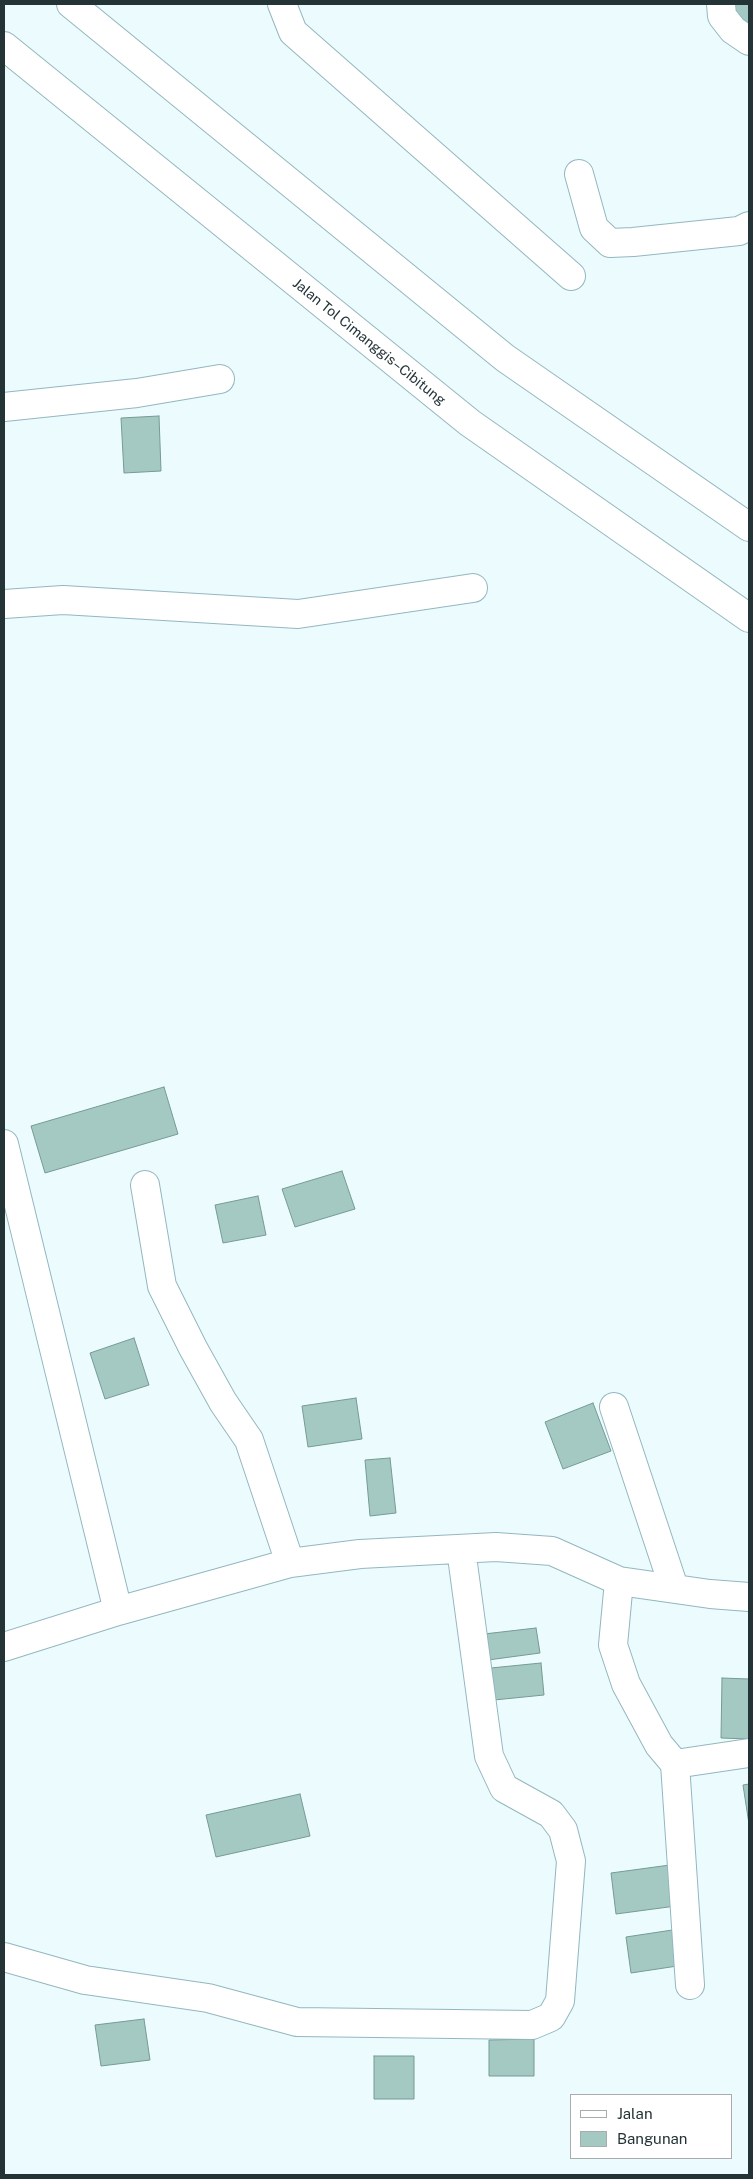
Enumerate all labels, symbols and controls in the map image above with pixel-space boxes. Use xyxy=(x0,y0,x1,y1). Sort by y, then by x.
street label: Jalan Tol Cimanggis–Cibitung xyxy=(289,275,449,409)
legend xyxy=(570,2094,733,2159)
text: Jalan xyxy=(617,2105,653,2122)
text: Bangunan xyxy=(617,2130,688,2147)

